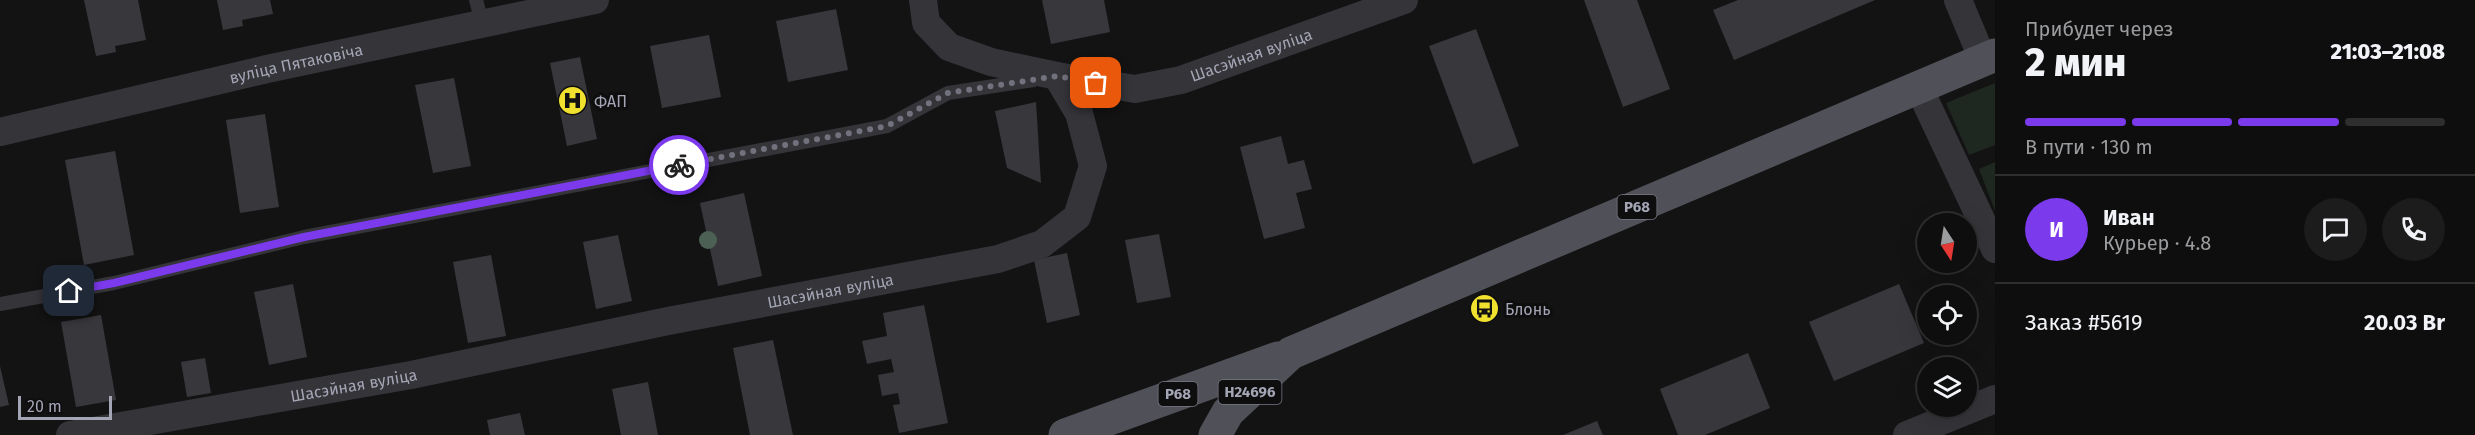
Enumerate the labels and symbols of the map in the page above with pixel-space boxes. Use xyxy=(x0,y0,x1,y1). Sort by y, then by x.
street label: Шасэйная вуліца xyxy=(1188,25,1315,86)
street label: вуліца Пятаковіча xyxy=(228,40,365,88)
pin xyxy=(1070,57,1121,108)
hospital icon: ФАП xyxy=(557,85,589,117)
place label: ФАП xyxy=(594,92,627,111)
courier xyxy=(649,135,709,195)
road number: Р68 xyxy=(1618,195,1656,219)
north arrow xyxy=(1917,213,1977,273)
pin xyxy=(43,265,94,316)
street label: Шасэйная вуліца xyxy=(766,270,895,312)
bus stop icon: Блонь xyxy=(1468,293,1500,325)
place label: Блонь xyxy=(1505,300,1550,319)
street label: Шасэйная вуліца xyxy=(289,365,419,406)
road number: Н24696 xyxy=(1218,380,1282,404)
road number: Р68 xyxy=(1158,382,1198,406)
scale bar xyxy=(18,393,112,420)

